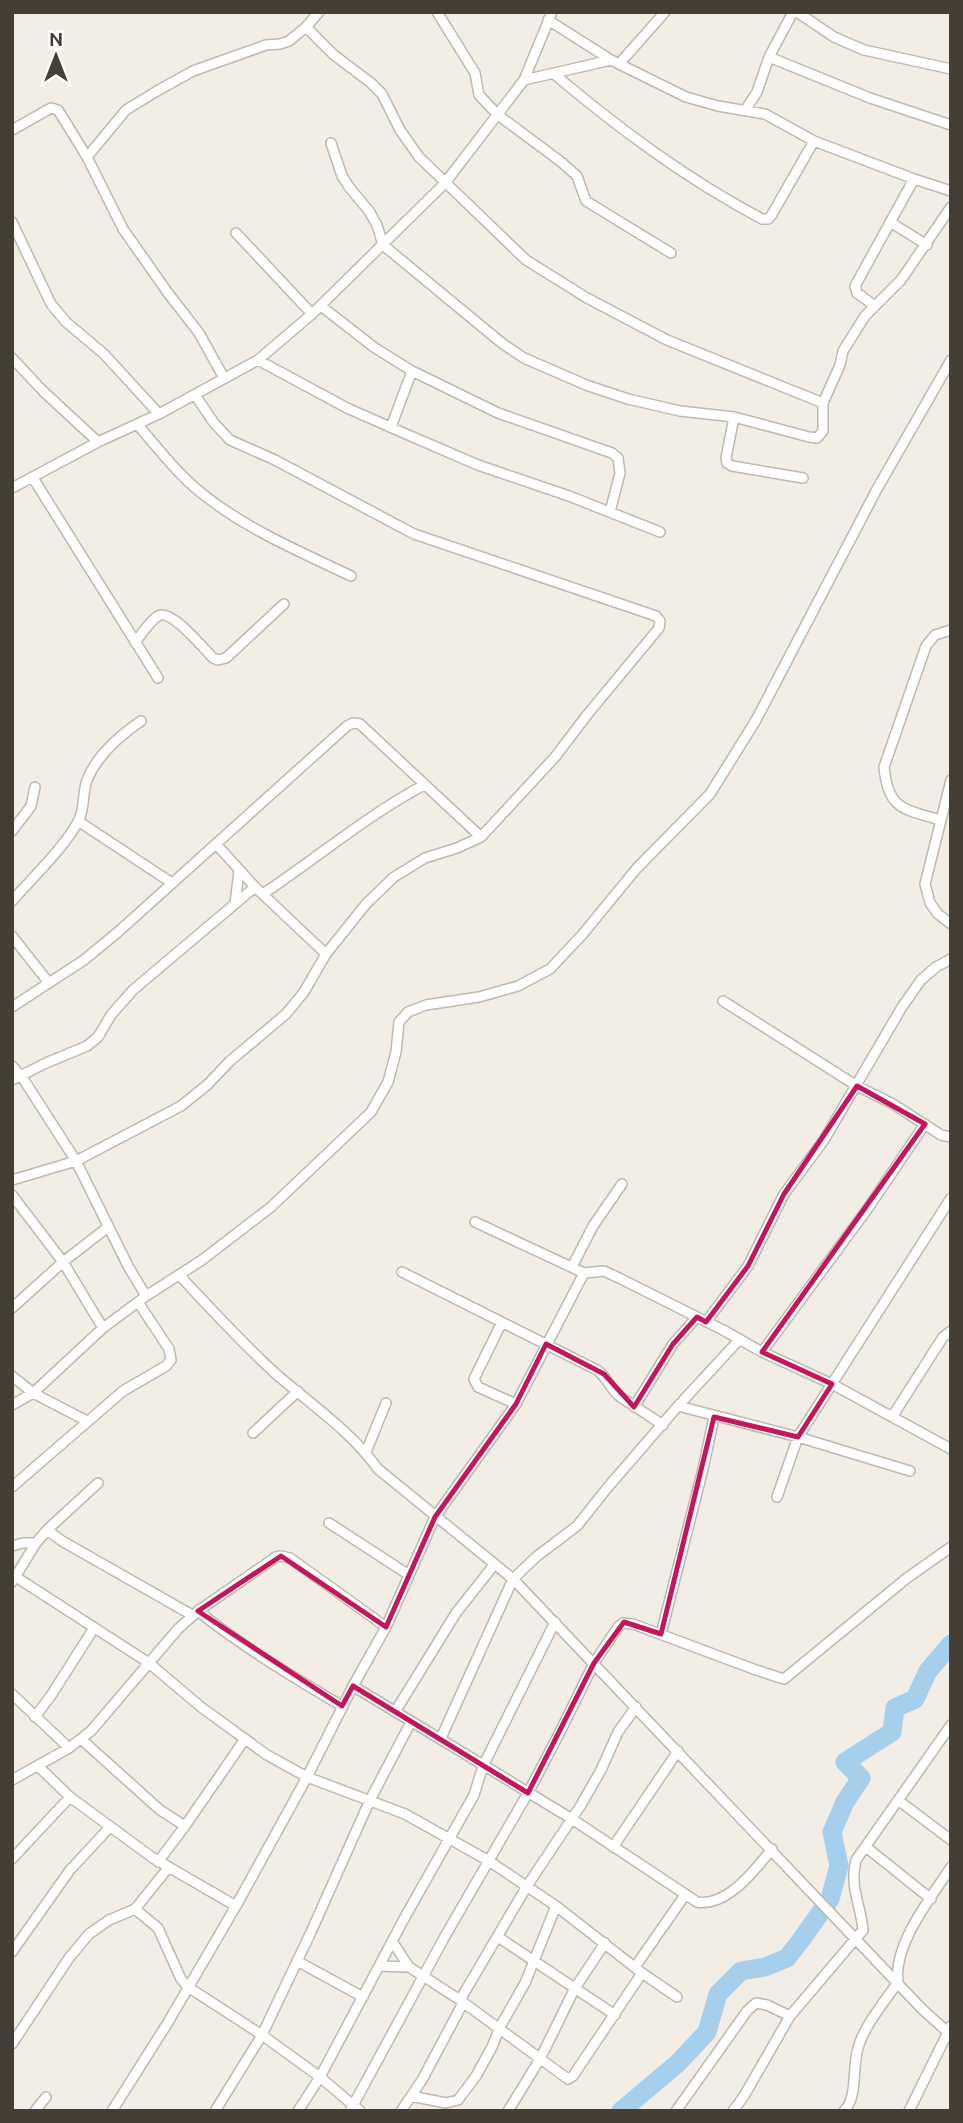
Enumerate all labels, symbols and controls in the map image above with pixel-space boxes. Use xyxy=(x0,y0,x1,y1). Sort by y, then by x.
north arrow xyxy=(21,21,91,91)
text: N xyxy=(49,28,63,50)

